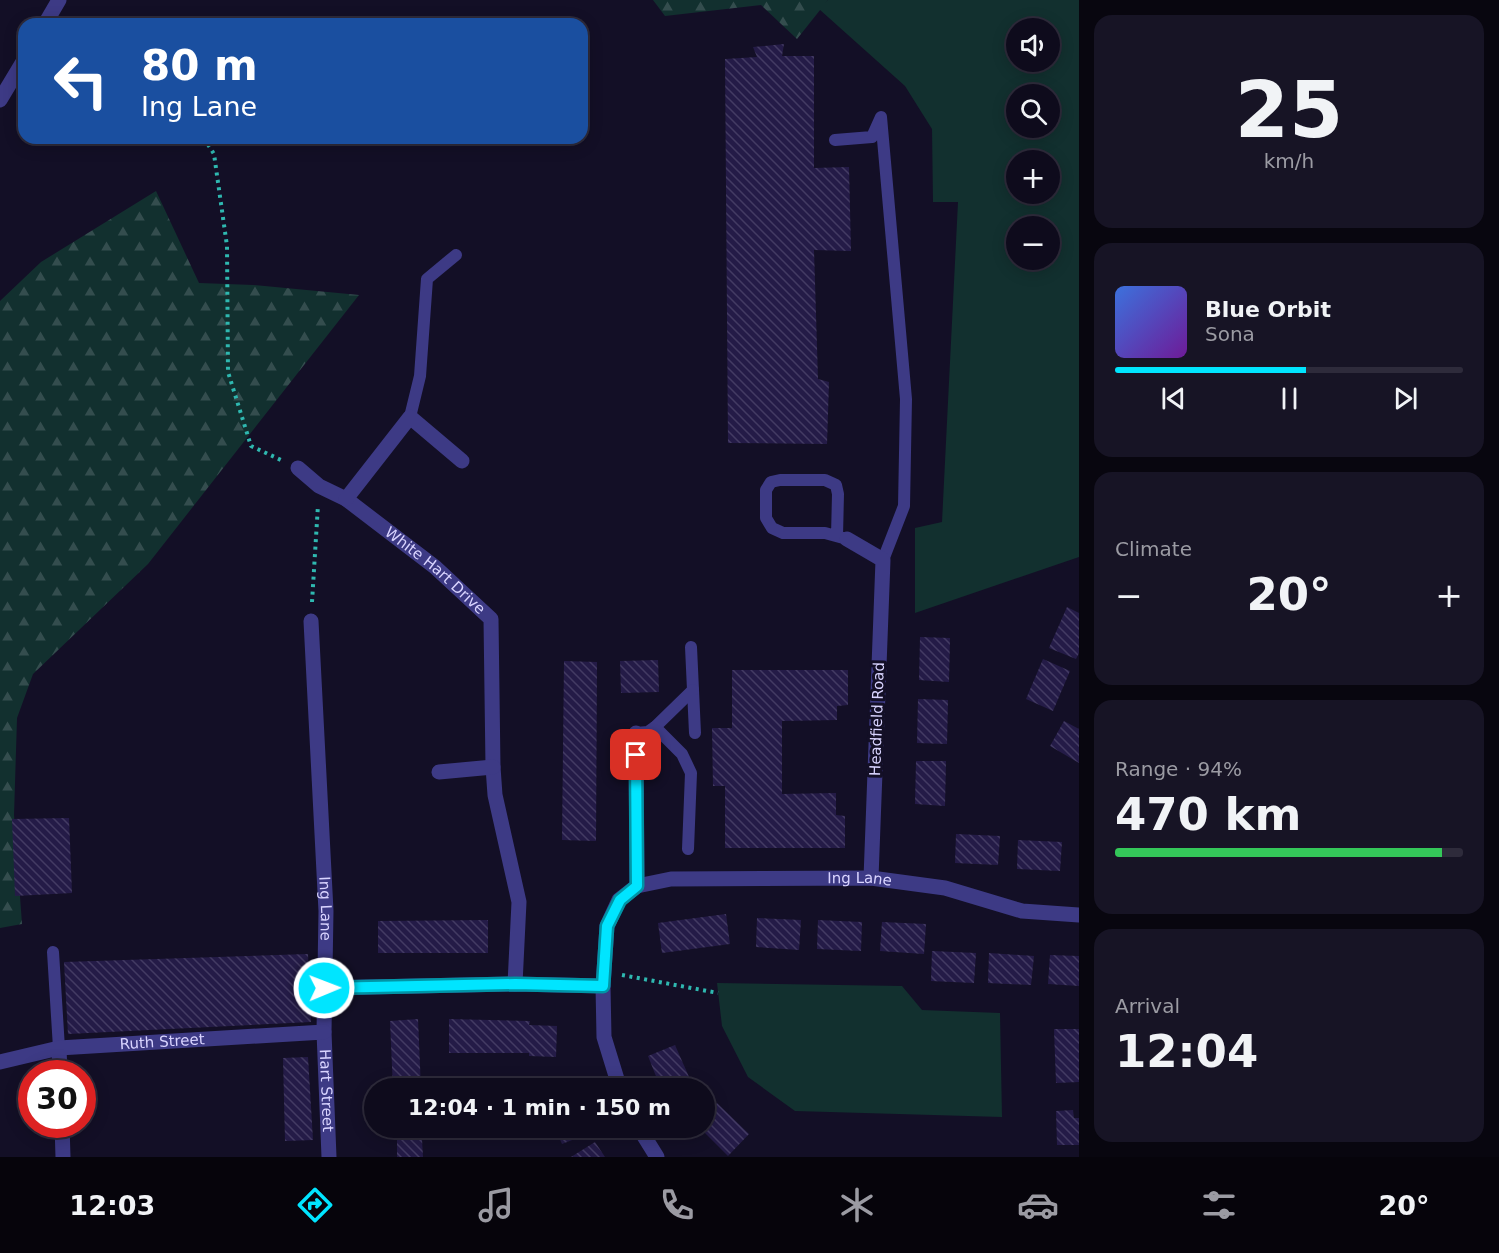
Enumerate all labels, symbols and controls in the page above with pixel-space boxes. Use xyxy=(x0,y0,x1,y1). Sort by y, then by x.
map controls xyxy=(1006,18,1060,270)
button: sound xyxy=(1006,18,1060,72)
text: 80 m xyxy=(141,41,258,90)
icon: left xyxy=(42,42,120,120)
text: 25 xyxy=(1235,65,1343,155)
button: search xyxy=(1006,84,1060,138)
text: Ing Lane xyxy=(141,91,257,122)
text: km/h xyxy=(1264,149,1314,173)
button: + xyxy=(1006,150,1060,204)
button: − xyxy=(1006,216,1060,270)
text: Blue Orbit xyxy=(1205,297,1331,322)
text: Sona xyxy=(1205,322,1255,346)
icon: previous xyxy=(1157,382,1190,415)
icon: pause xyxy=(1273,382,1306,415)
icon: next xyxy=(1389,382,1422,415)
street label: White Hart Drive xyxy=(381,523,489,618)
text: Climate xyxy=(1115,537,1192,561)
text: 20° xyxy=(1246,568,1332,621)
text: − xyxy=(1115,576,1143,615)
text: + xyxy=(1435,576,1463,615)
street label: Headfield Road xyxy=(866,662,888,776)
pin xyxy=(610,729,661,780)
icon: arrive xyxy=(619,738,652,771)
text: Range · 94% xyxy=(1115,757,1242,781)
text: 470 km xyxy=(1115,788,1301,841)
street label: Ing Lane xyxy=(827,869,893,890)
street label: Ing Lane xyxy=(315,876,335,941)
position arrow xyxy=(292,956,356,1020)
text: Arrival xyxy=(1115,994,1180,1018)
text: 12:04 xyxy=(1115,1025,1258,1078)
street label: Ruth Street xyxy=(119,1030,205,1053)
street label: Hart Street xyxy=(316,1049,337,1132)
speed limit sign: 30 xyxy=(18,1060,96,1138)
text: 12:04 · 1 min · 150 m xyxy=(408,1095,671,1120)
icon: directions xyxy=(294,1184,336,1226)
icon: music xyxy=(475,1184,517,1226)
icon: phone xyxy=(656,1184,698,1226)
icon: climate xyxy=(836,1184,878,1226)
icon: car xyxy=(1017,1184,1059,1226)
icon: filters xyxy=(1198,1184,1240,1226)
text: 12:03 xyxy=(69,1190,155,1221)
text: 20° xyxy=(1378,1190,1430,1221)

